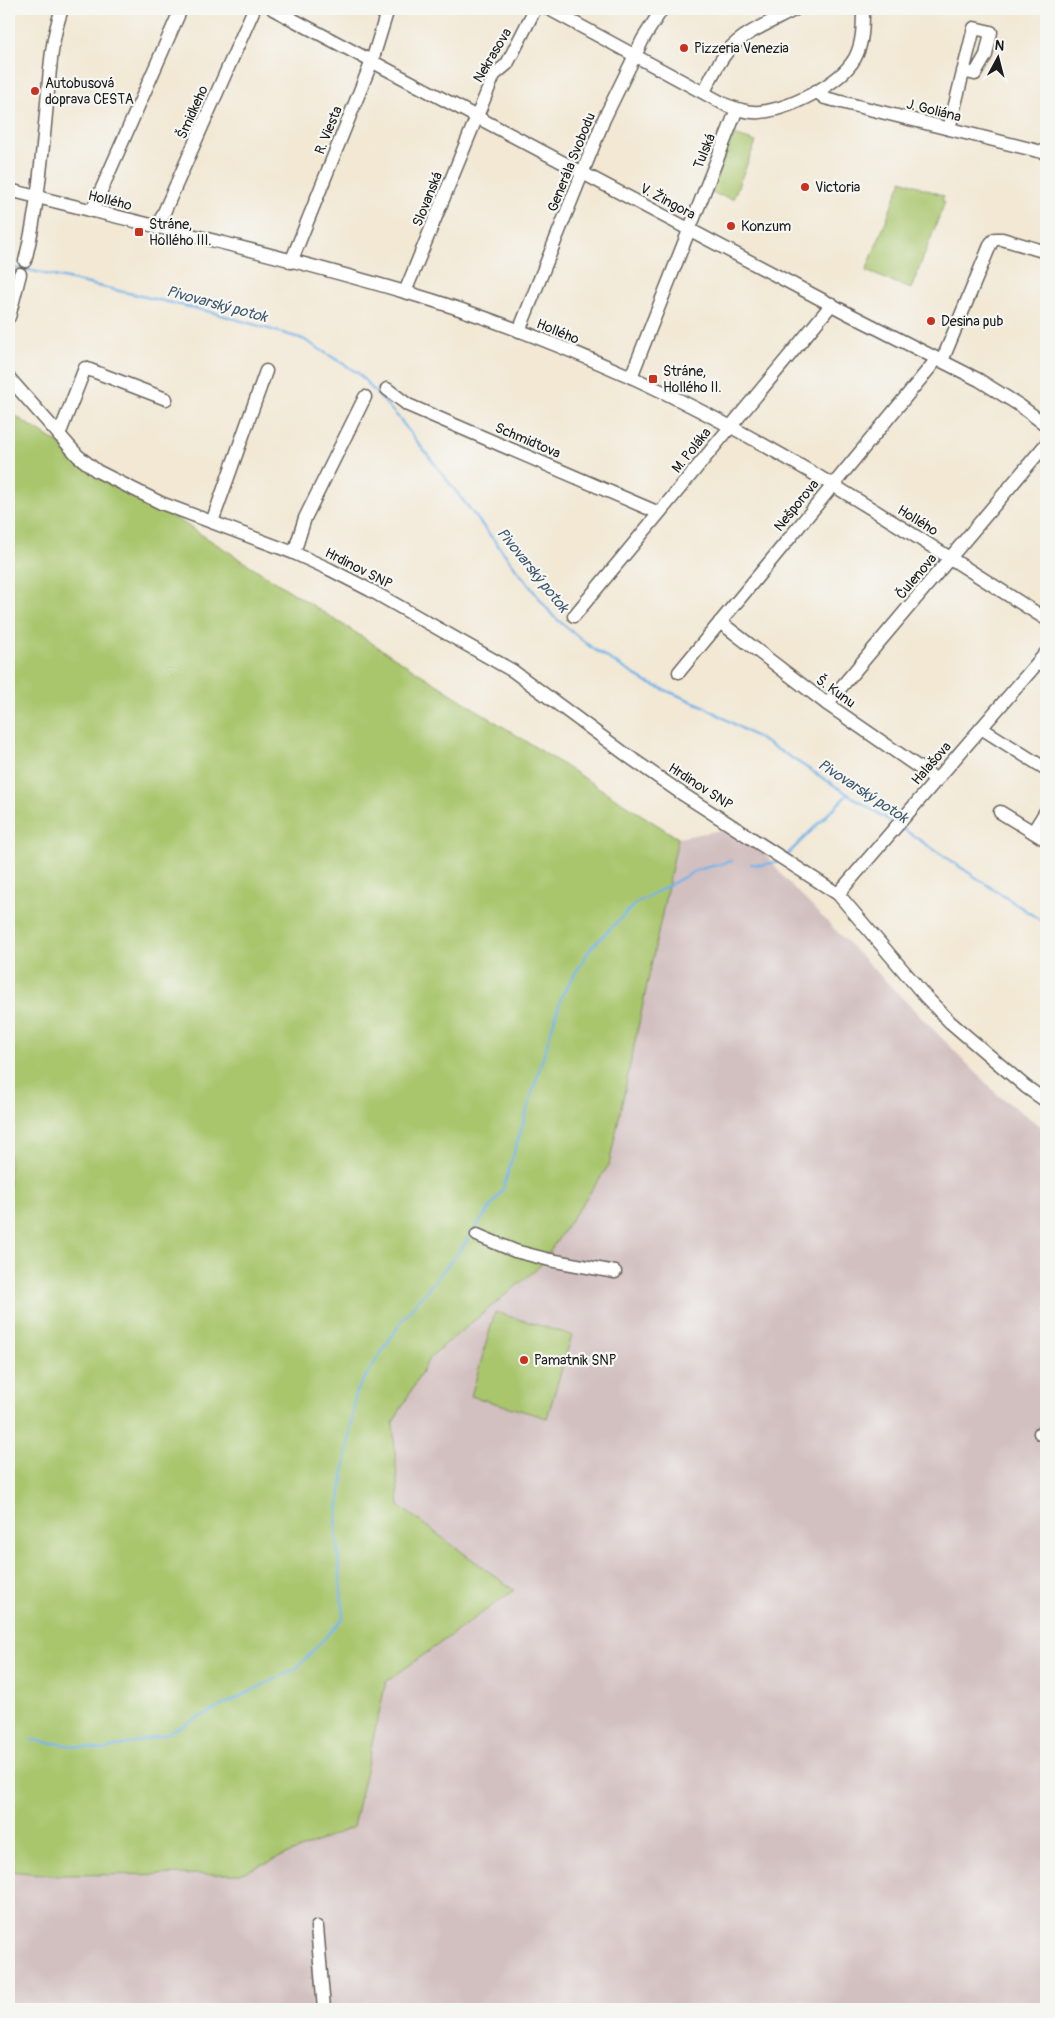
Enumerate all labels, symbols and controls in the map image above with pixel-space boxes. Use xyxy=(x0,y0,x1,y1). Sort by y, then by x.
street label: Nekrasova xyxy=(470,25,515,85)
north arrow xyxy=(972,32,1022,82)
text: N xyxy=(994,37,1005,55)
place label: Pizzeria Venezia xyxy=(694,40,789,57)
marker: Pizzeria Venezia xyxy=(678,42,690,54)
place label: Autobusová doprava CESTA xyxy=(45,75,134,108)
street label: Šmidkeho xyxy=(172,82,212,142)
marker: Autobusová doprava CESTA xyxy=(29,85,41,97)
street label: J. Goliána xyxy=(905,95,963,125)
street label: R. Viesta xyxy=(311,104,346,157)
street label: Generála Svobodu xyxy=(544,110,599,214)
street label: Tulská xyxy=(690,131,719,171)
street label: Slovanská xyxy=(409,169,446,229)
place label: Victoria xyxy=(815,179,860,196)
street label: V. Žingora xyxy=(637,180,698,223)
marker: Victoria xyxy=(799,181,811,193)
street label: Hollého xyxy=(86,187,134,214)
place label: Stráne, Hollého III. xyxy=(149,216,212,249)
place label: Konzum xyxy=(741,218,791,235)
marker: Konzum xyxy=(725,220,737,232)
marker: Stráne, Hollého III. xyxy=(133,226,145,238)
water label: Pivovarský potok xyxy=(164,282,271,327)
place label: Desina pub xyxy=(941,313,1003,330)
street label: Hollého xyxy=(534,315,582,348)
marker: Desina pub xyxy=(925,315,937,327)
place label: Stráne, Hollého II. xyxy=(663,363,722,396)
marker: Stráne, Hollého II. xyxy=(647,373,659,385)
street label: Schmidtova xyxy=(492,419,563,462)
street label: M. Poláka xyxy=(668,424,715,476)
street label: Nešporova xyxy=(770,476,822,535)
street label: Hollého xyxy=(894,501,942,540)
water label: Pivovarský potok xyxy=(493,524,574,618)
street label: Hrdinov SNP xyxy=(322,544,395,593)
street label: Čulenova xyxy=(892,549,940,603)
street label: Š. Kunu xyxy=(813,671,859,711)
street label: Halašova xyxy=(908,738,955,788)
water label: Pivovarský potok xyxy=(814,755,913,828)
street label: Hrdinov SNP xyxy=(665,759,736,814)
place label: Pamatnik SNP xyxy=(534,1352,617,1369)
marker: Pamatnik SNP xyxy=(518,1354,530,1366)

